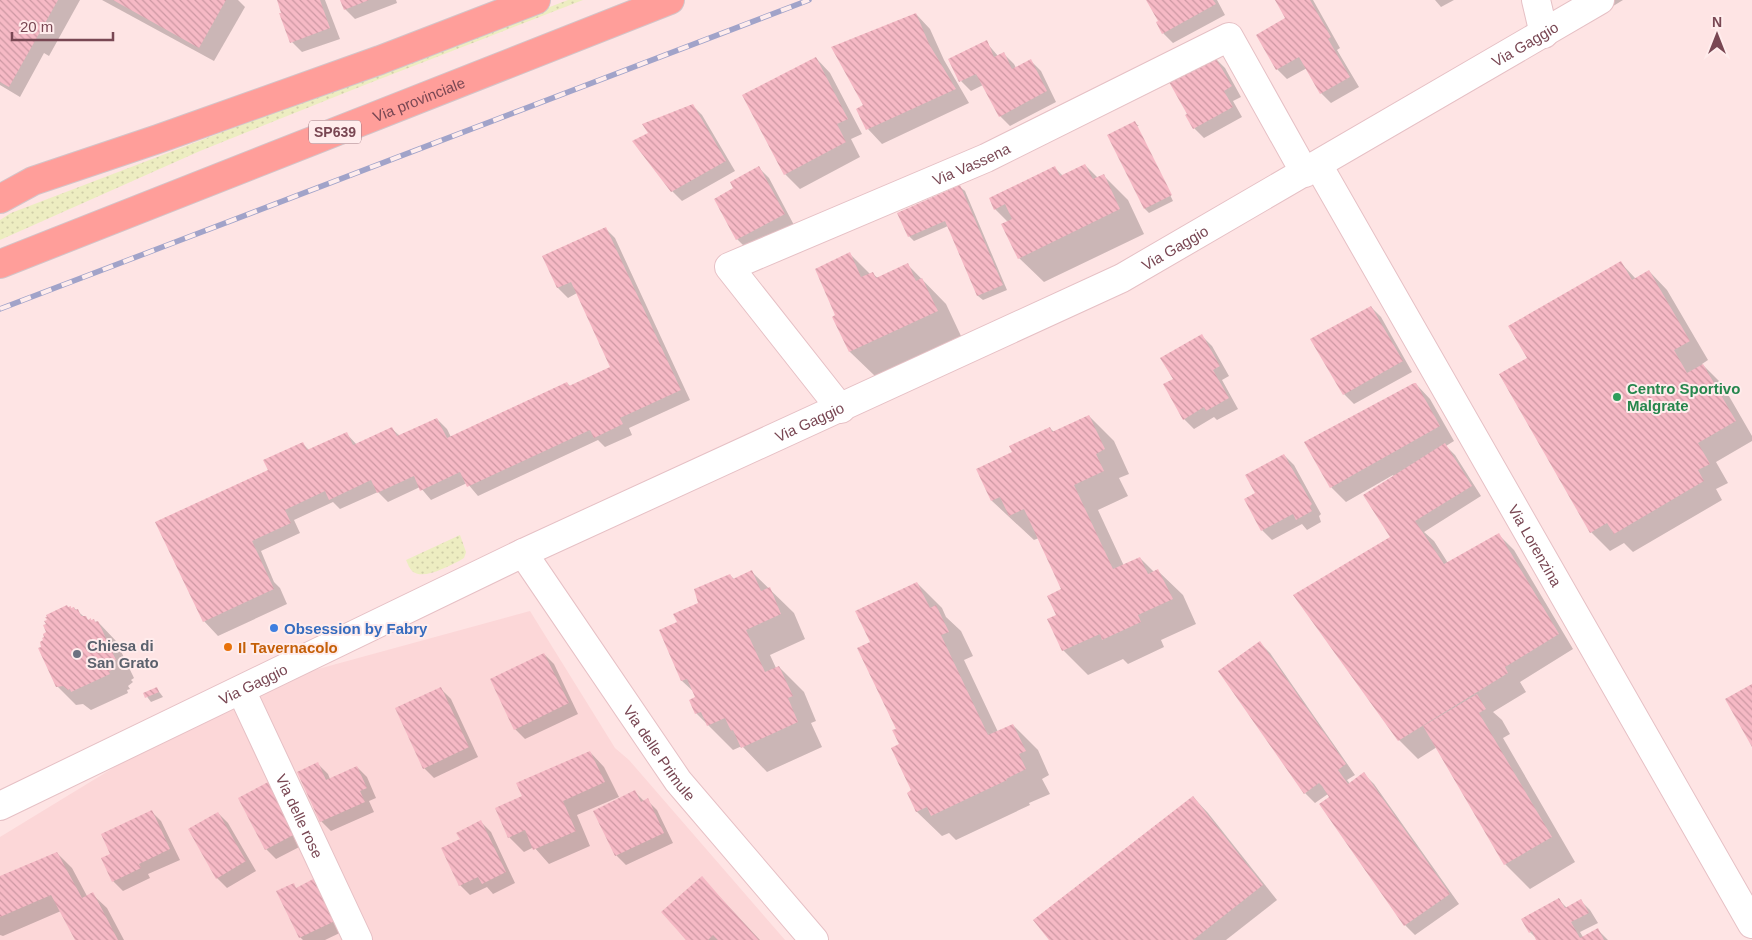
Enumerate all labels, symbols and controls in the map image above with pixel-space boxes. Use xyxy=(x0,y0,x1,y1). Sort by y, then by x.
scale bar xyxy=(12,10,114,42)
north arrow xyxy=(1692,10,1742,60)
text: N xyxy=(1712,14,1722,30)
text: 20 m xyxy=(20,18,53,35)
street label: Via Gaggio xyxy=(1488,18,1561,70)
street label: Via provinciale xyxy=(370,73,467,125)
road number: SP639 xyxy=(309,120,361,144)
street label: Via Vassena xyxy=(930,139,1013,188)
street label: Via Gaggio xyxy=(1138,221,1211,273)
place label: Centro Sportivo Malgrate xyxy=(1627,380,1740,414)
marker: Centro Sportivo Malgrate xyxy=(1611,391,1623,403)
street label: Via Gaggio xyxy=(772,398,846,445)
street label: Via Lorenzina xyxy=(1505,501,1566,590)
place label: Obsession by Fabry xyxy=(284,620,428,637)
marker: Obsession by Fabry xyxy=(268,622,280,634)
place label: Chiesa di San Grato xyxy=(87,637,159,671)
place label: Il Tavernacolo xyxy=(238,639,338,656)
marker: Il Tavernacolo xyxy=(222,641,234,653)
marker: Chiesa di San Grato xyxy=(71,648,83,660)
street label: Via Gaggio xyxy=(216,660,290,707)
street label: Via delle Primule xyxy=(620,702,699,804)
street label: Via delle rose xyxy=(273,771,327,861)

